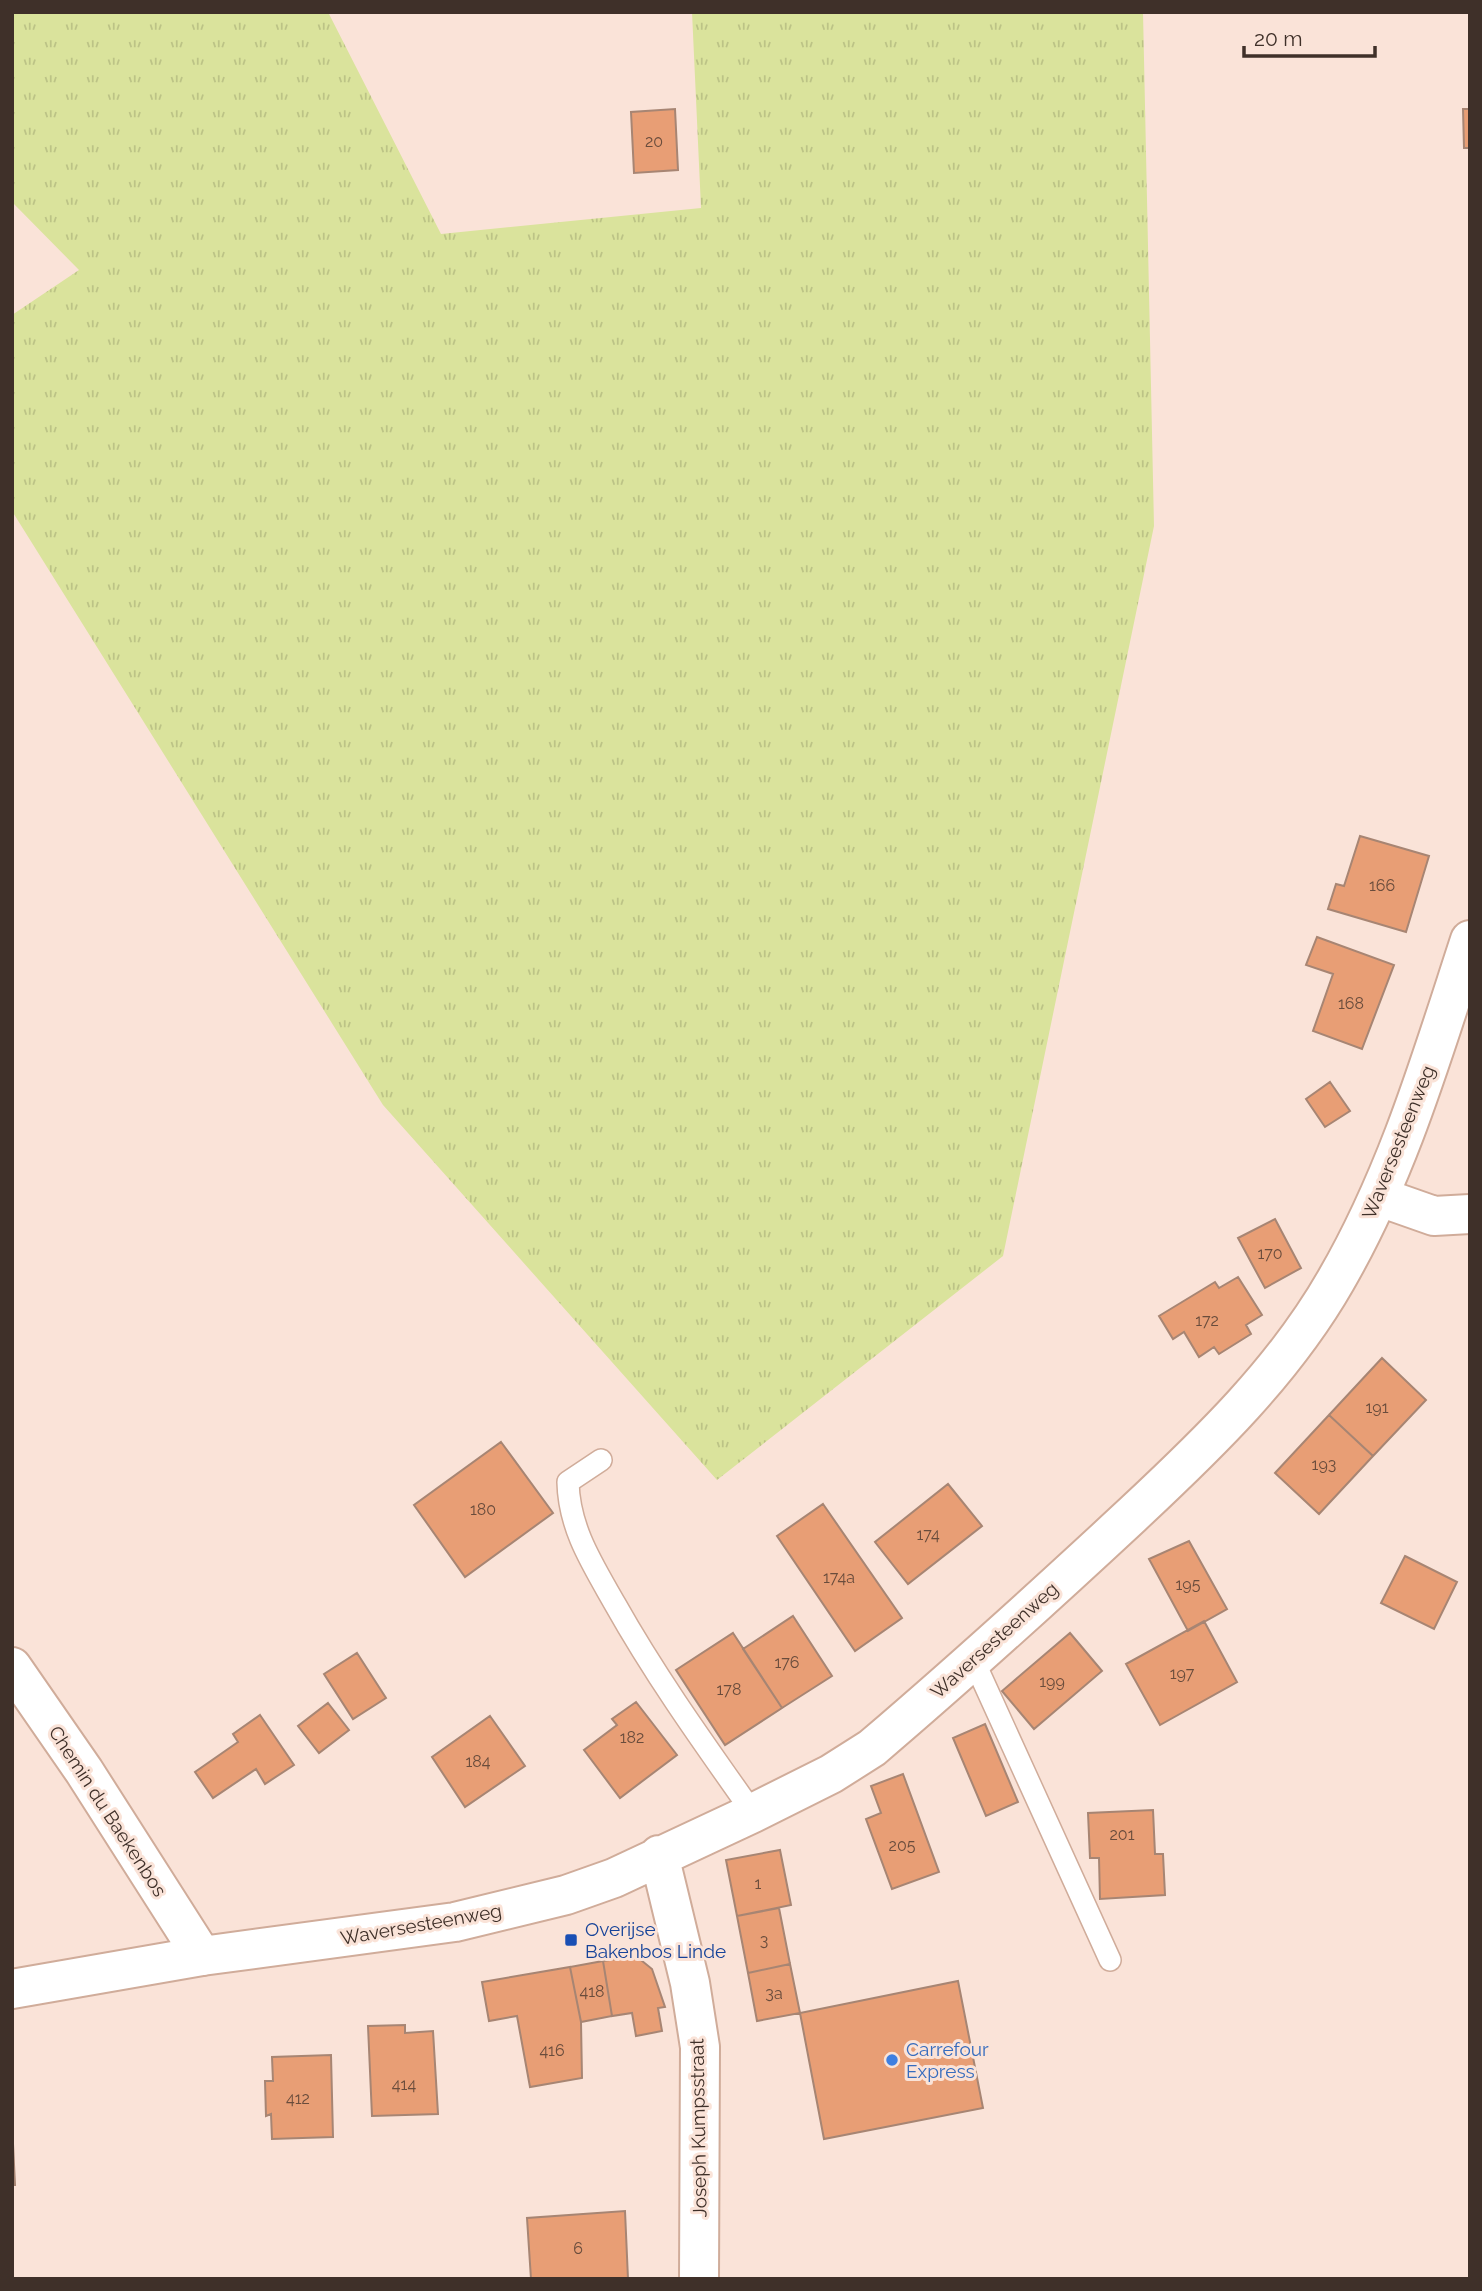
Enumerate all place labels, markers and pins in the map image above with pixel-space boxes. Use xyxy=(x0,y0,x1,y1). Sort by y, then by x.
place label: Overijse Bakenbos Linde xyxy=(585,1918,726,1962)
marker: Overijse Bakenbos Linde xyxy=(563,1932,579,1948)
place label: Carrefour Express xyxy=(906,2038,989,2082)
marker: Carrefour Express xyxy=(884,2052,900,2068)

